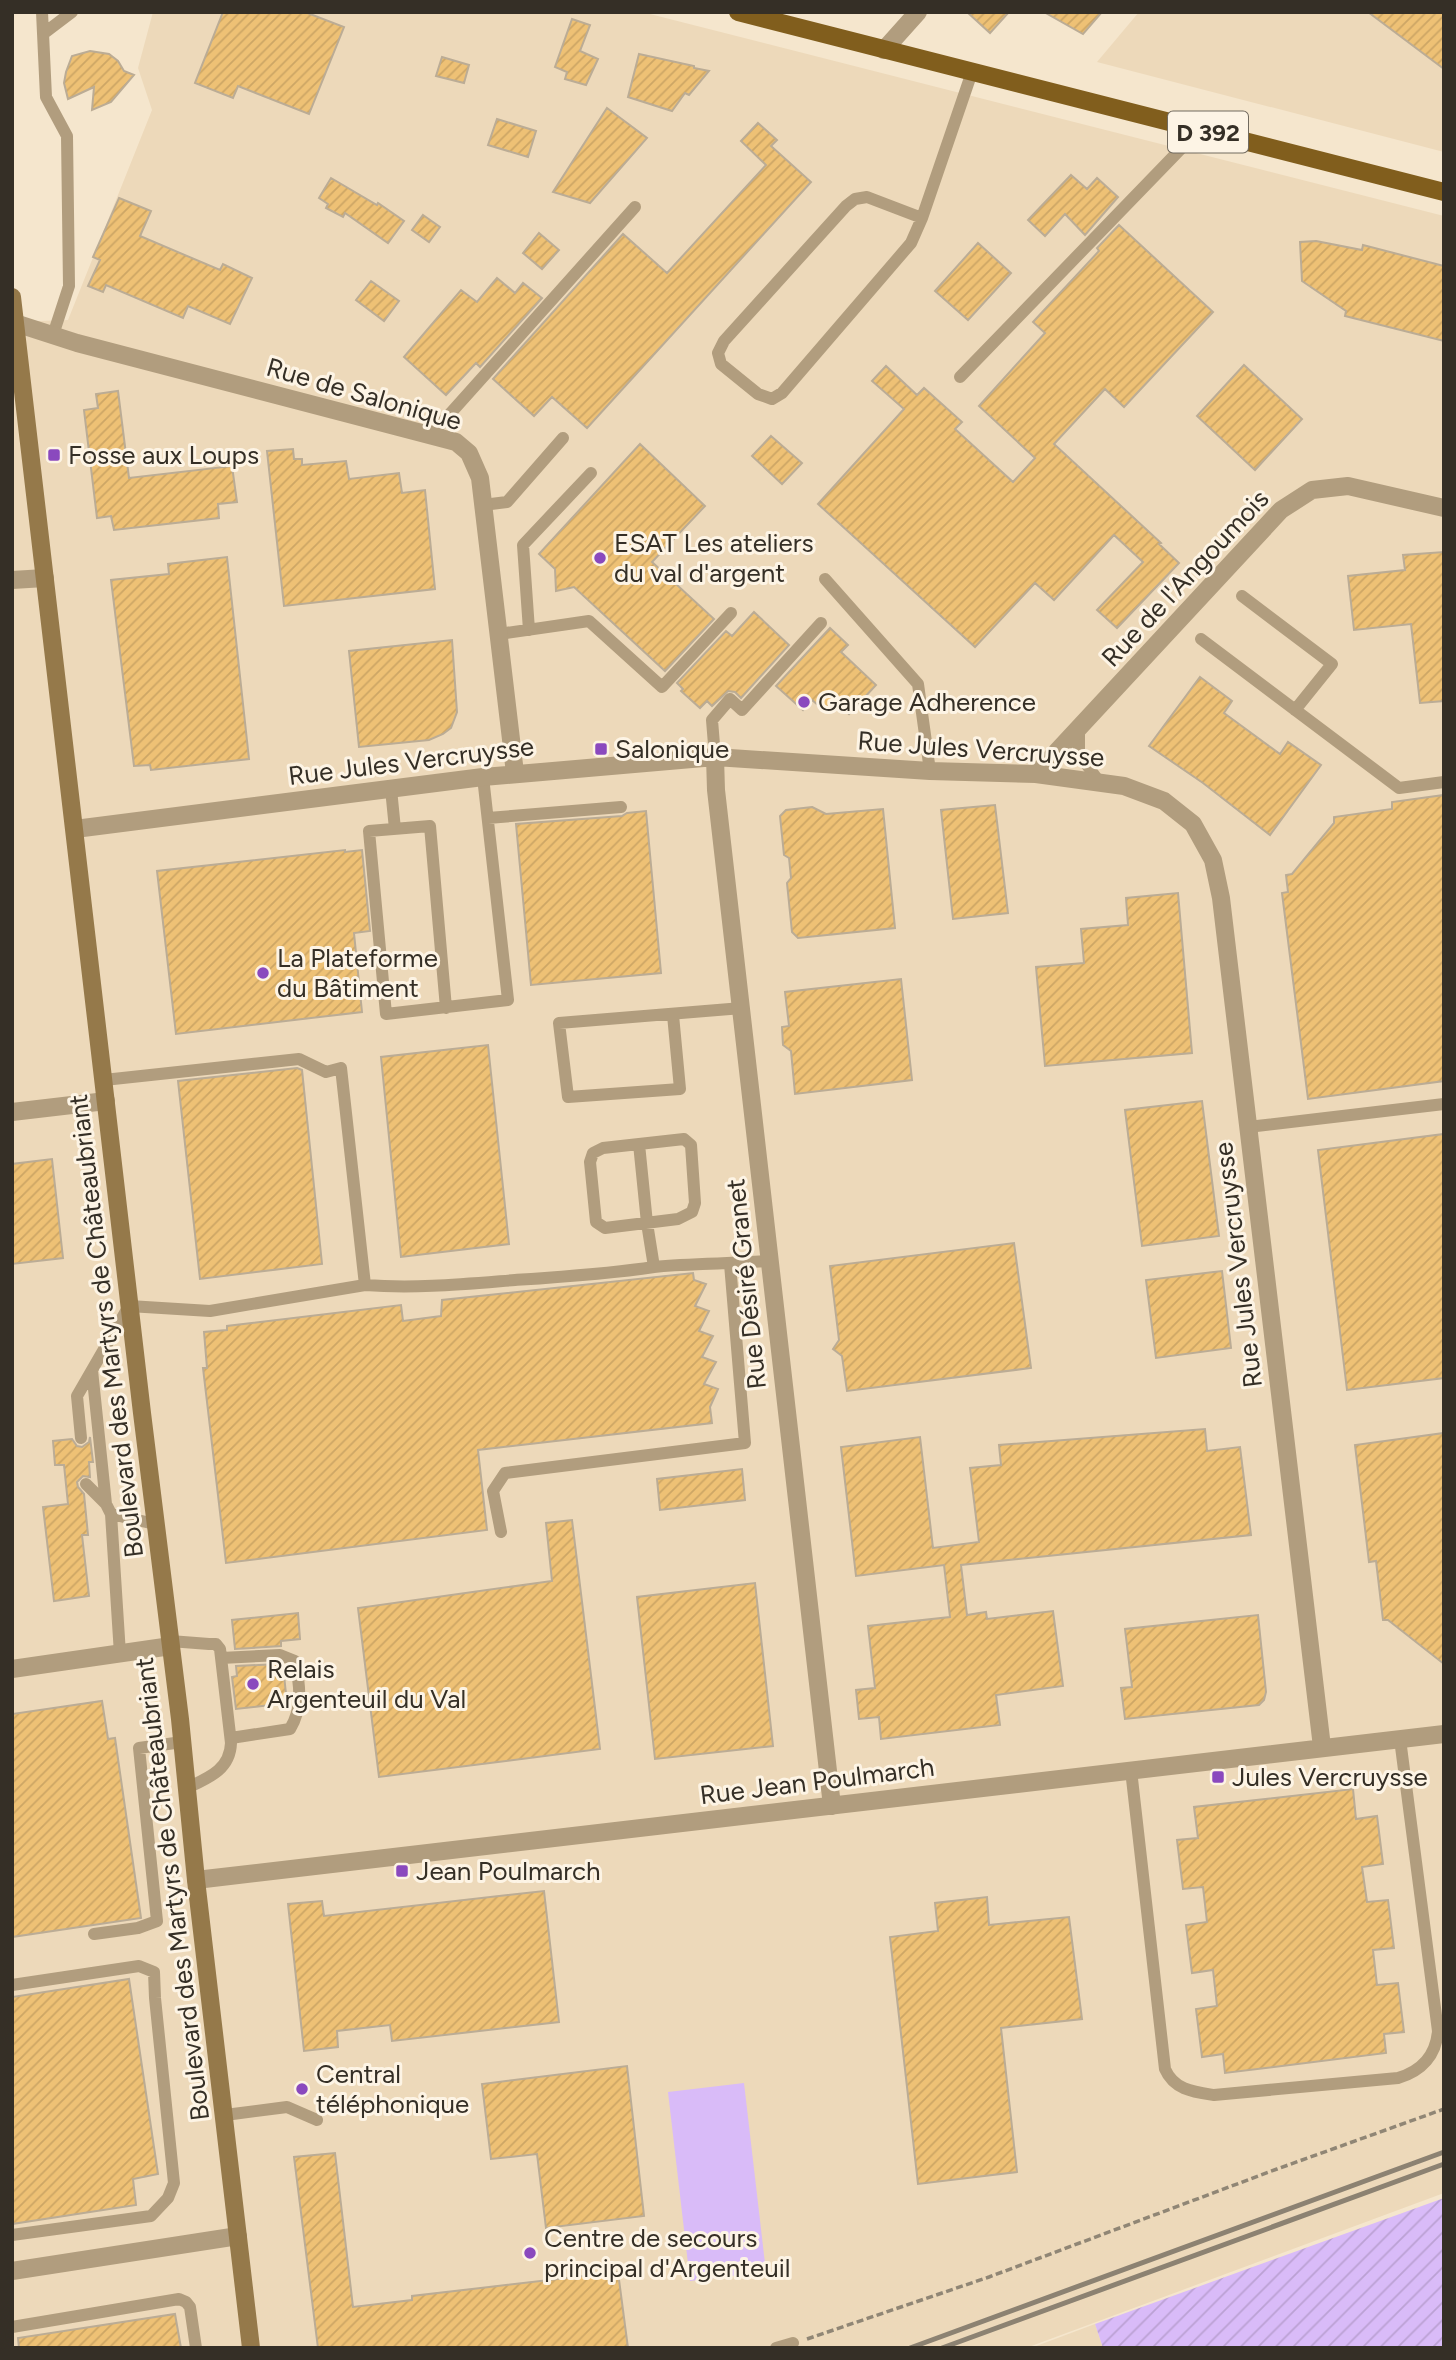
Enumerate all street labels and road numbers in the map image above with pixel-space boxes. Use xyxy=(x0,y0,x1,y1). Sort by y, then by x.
road number: D 392 xyxy=(1168,112,1248,152)
street label: Rue de Salonique xyxy=(263,351,465,437)
street label: Rue de l'Angoumois xyxy=(1095,483,1275,673)
street label: Rue Jules Vercruysse xyxy=(857,724,1105,774)
street label: Rue Jules Vercruysse xyxy=(286,730,536,792)
street label: Boulevard des Martyrs de Châteaubriant xyxy=(62,1092,150,1559)
street label: Rue Jules Vercruysse xyxy=(1207,1140,1269,1390)
street label: Rue Désiré Granet xyxy=(719,1177,773,1391)
street label: Boulevard des Martyrs de Châteaubriant xyxy=(128,1655,216,2122)
street label: Rue Jean Poulmarch xyxy=(698,1751,936,1811)

